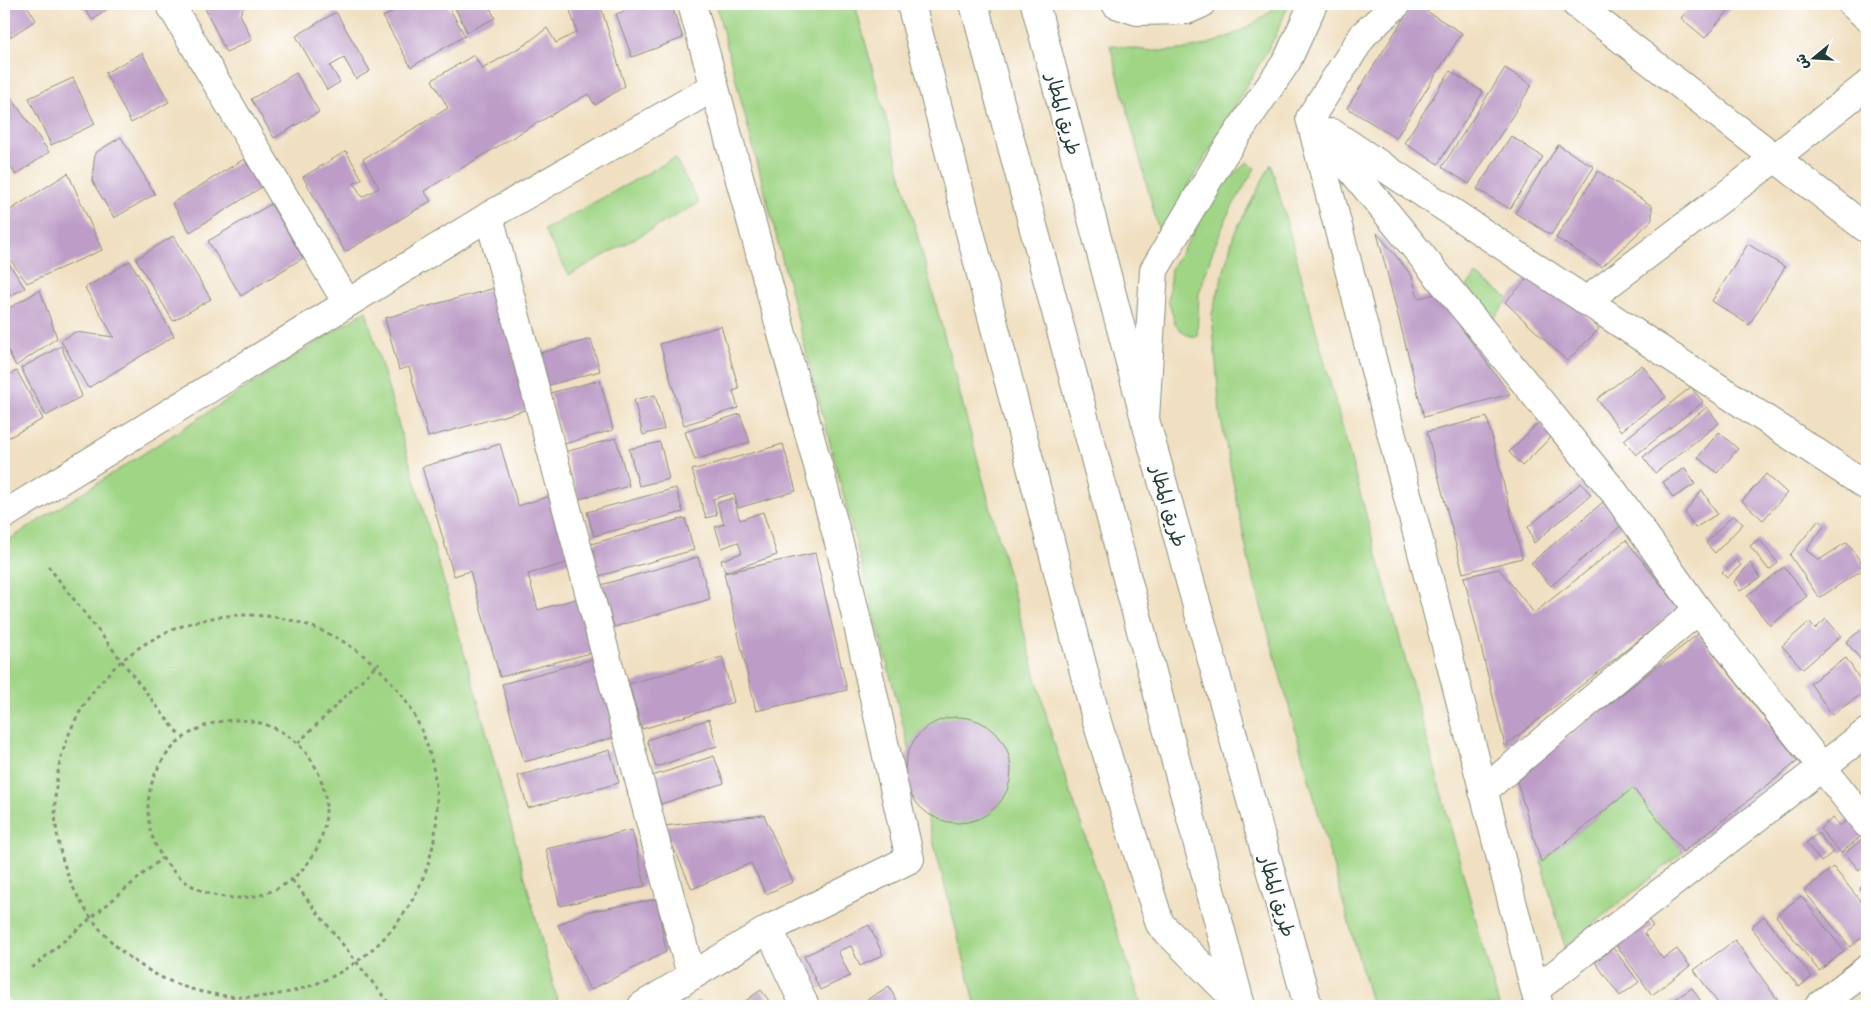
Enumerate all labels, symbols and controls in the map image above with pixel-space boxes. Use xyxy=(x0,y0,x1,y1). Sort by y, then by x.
north arrow xyxy=(1788,32,1838,82)
text: ش xyxy=(1794,51,1814,71)
street label: طريق المطار xyxy=(1038,69,1083,159)
street label: طريق المطار xyxy=(1142,461,1188,551)
street label: طريق المطار xyxy=(1251,851,1297,941)

